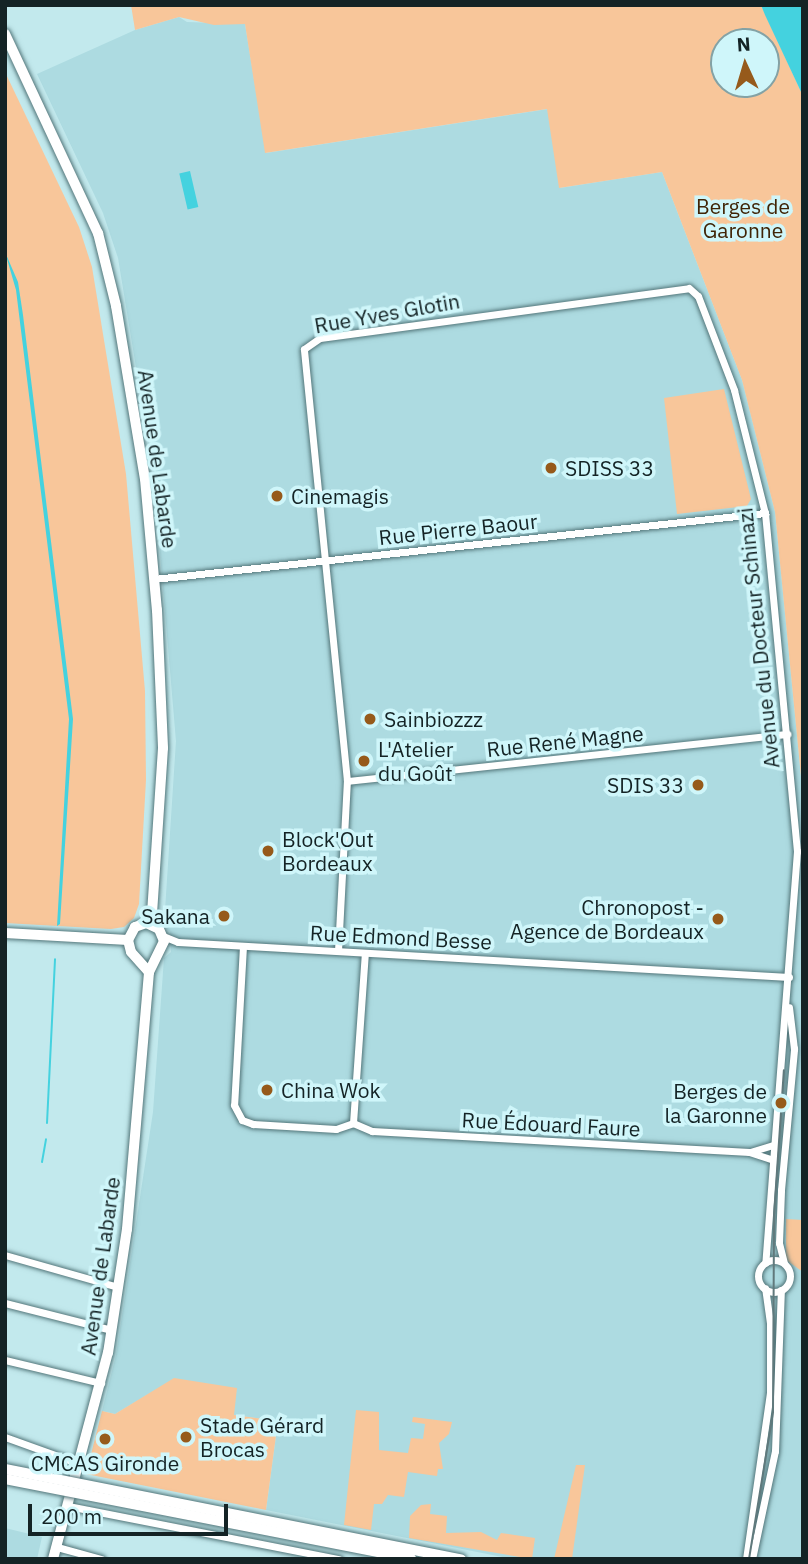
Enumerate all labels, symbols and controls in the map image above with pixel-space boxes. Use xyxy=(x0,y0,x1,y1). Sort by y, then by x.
north arrow xyxy=(710,28,780,98)
text: N xyxy=(736,32,751,56)
park label: Berges de Garonne xyxy=(696,193,790,243)
street label: Rue Yves Glotin xyxy=(312,288,462,338)
street label: Avenue de Labarde xyxy=(133,368,183,550)
place label: SDISS 33 xyxy=(565,455,654,481)
marker: SDISS 33 xyxy=(543,460,559,476)
place label: Cinemagis xyxy=(291,483,389,509)
marker: Cinemagis xyxy=(269,488,285,504)
street label: Avenue du Docteur Schinazi xyxy=(732,506,784,770)
street label: Rue Pierre Baour xyxy=(377,508,539,550)
place label: Sainbiozzz xyxy=(384,706,483,732)
marker: Sainbiozzz xyxy=(362,711,378,727)
street label: Rue René Magne xyxy=(485,720,645,762)
place label: L'Atelier du Goût xyxy=(378,736,453,786)
marker: L'Atelier du Goût xyxy=(356,753,372,769)
place label: SDIS 33 xyxy=(607,772,684,798)
marker: SDIS 33 xyxy=(690,777,706,793)
place label: Block'Out Bordeaux xyxy=(282,826,374,876)
marker: Block'Out Bordeaux xyxy=(260,843,276,859)
place label: Chronopost - Agence de Bordeaux xyxy=(510,894,704,944)
place label: Sakana xyxy=(141,903,210,929)
marker: Sakana xyxy=(216,908,232,924)
marker: Chronopost - Agence de Bordeaux xyxy=(710,911,726,927)
street label: Rue Edmond Besse xyxy=(309,920,493,954)
place label: China Wok xyxy=(281,1077,381,1103)
place label: Berges de la Garonne xyxy=(665,1078,767,1128)
marker: China Wok xyxy=(259,1082,275,1098)
marker: Berges de la Garonne xyxy=(773,1095,789,1111)
street label: Rue Édouard Faure xyxy=(461,1107,641,1141)
street label: Avenue de Labarde xyxy=(75,1175,125,1357)
place label: Stade Gérard Brocas xyxy=(200,1412,324,1462)
marker: Stade Gérard Brocas xyxy=(178,1429,194,1445)
marker: CMCAS Gironde xyxy=(97,1431,113,1447)
place label: CMCAS Gironde xyxy=(31,1450,179,1476)
scale bar xyxy=(32,1490,231,1534)
text: 200 m xyxy=(41,1502,102,1530)

